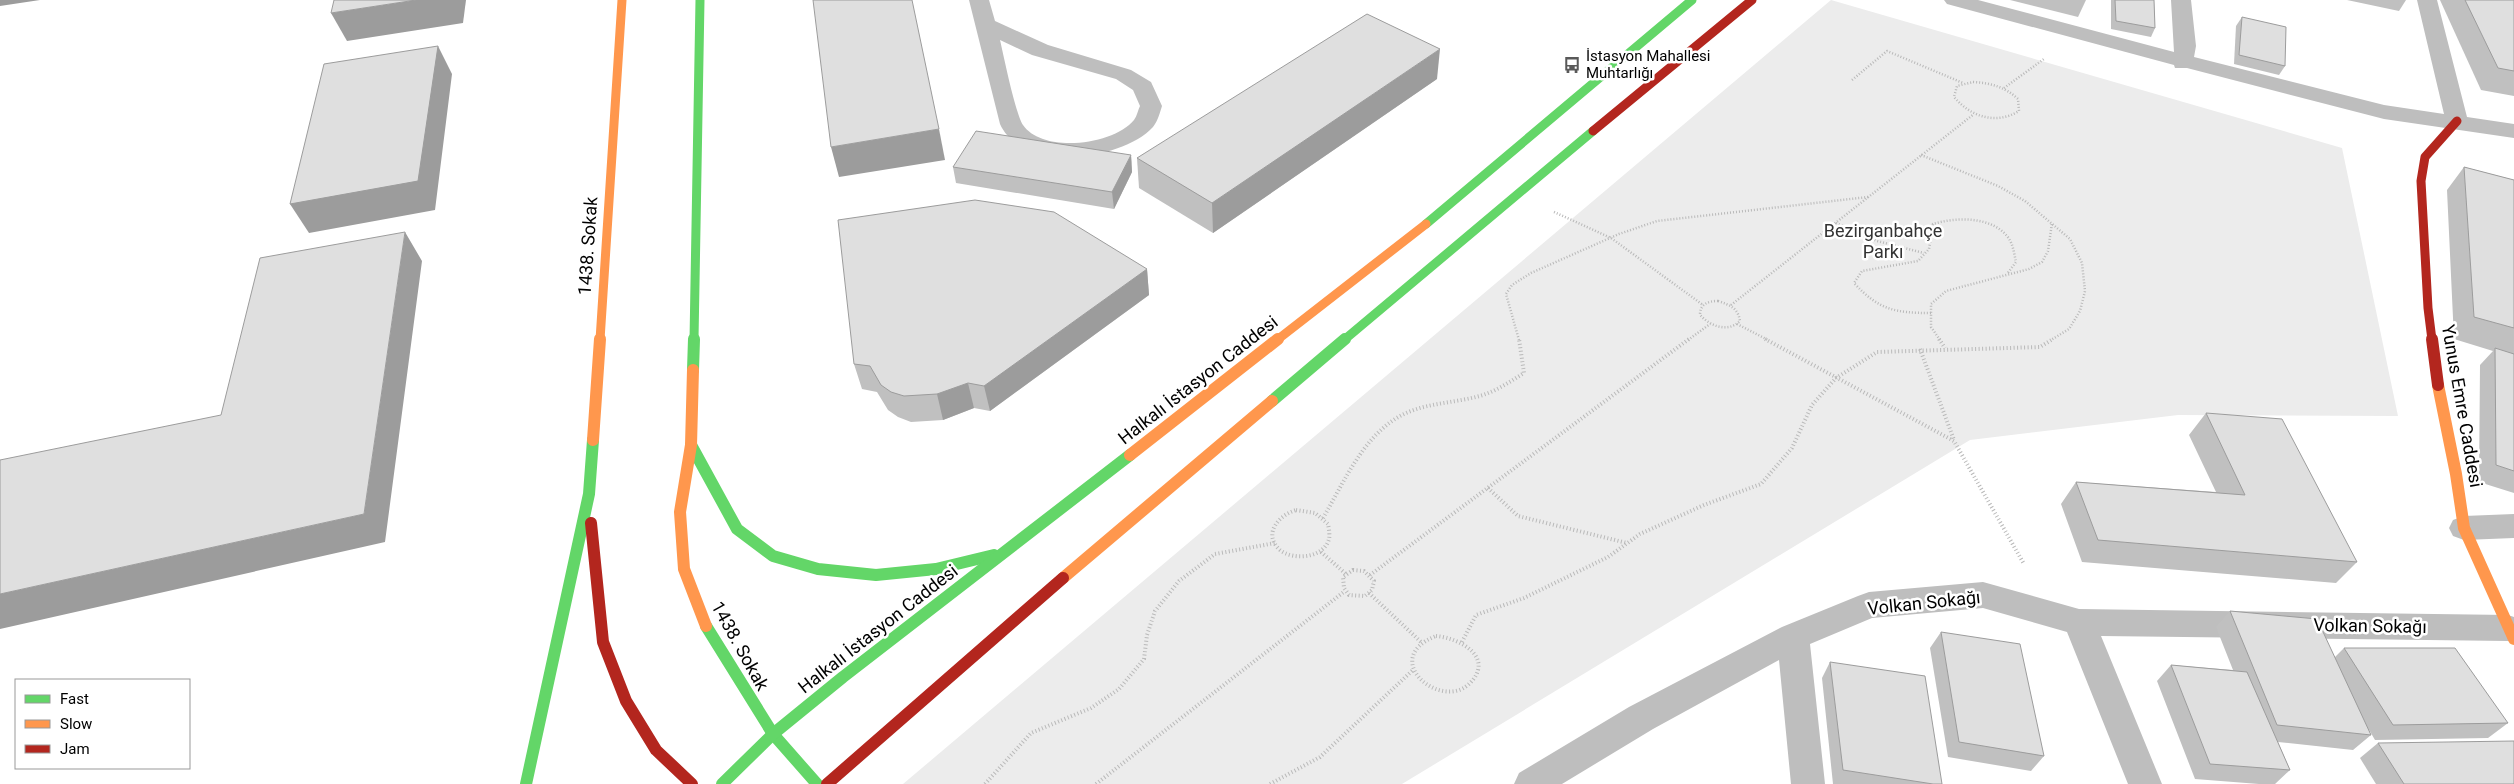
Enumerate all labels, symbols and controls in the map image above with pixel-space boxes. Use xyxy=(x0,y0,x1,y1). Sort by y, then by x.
place label: İstasyon Mahallesi Muhtarlığı xyxy=(1586,47,1711,82)
bus stop icon: İstasyon Mahallesi Muhtarlığı xyxy=(1562,55,1582,75)
street label: 1438. Sokak xyxy=(574,195,601,296)
park label: Bezirganbahçe Parkı xyxy=(1824,220,1942,262)
street label: Halkalı İstasyon Caddesi xyxy=(1114,311,1282,448)
street label: Yunus Emre Caddesi xyxy=(2438,323,2487,489)
street label: Halkalı İstasyon Caddesi xyxy=(794,560,962,697)
street label: Volkan Sokağı xyxy=(1866,586,1981,619)
street label: 1438. Sokak xyxy=(707,598,774,695)
street label: Volkan Sokağı xyxy=(2313,614,2427,637)
legend xyxy=(15,679,190,769)
text: Fast xyxy=(60,690,89,708)
text: Slow xyxy=(60,715,92,733)
text: Jam xyxy=(60,740,90,758)

